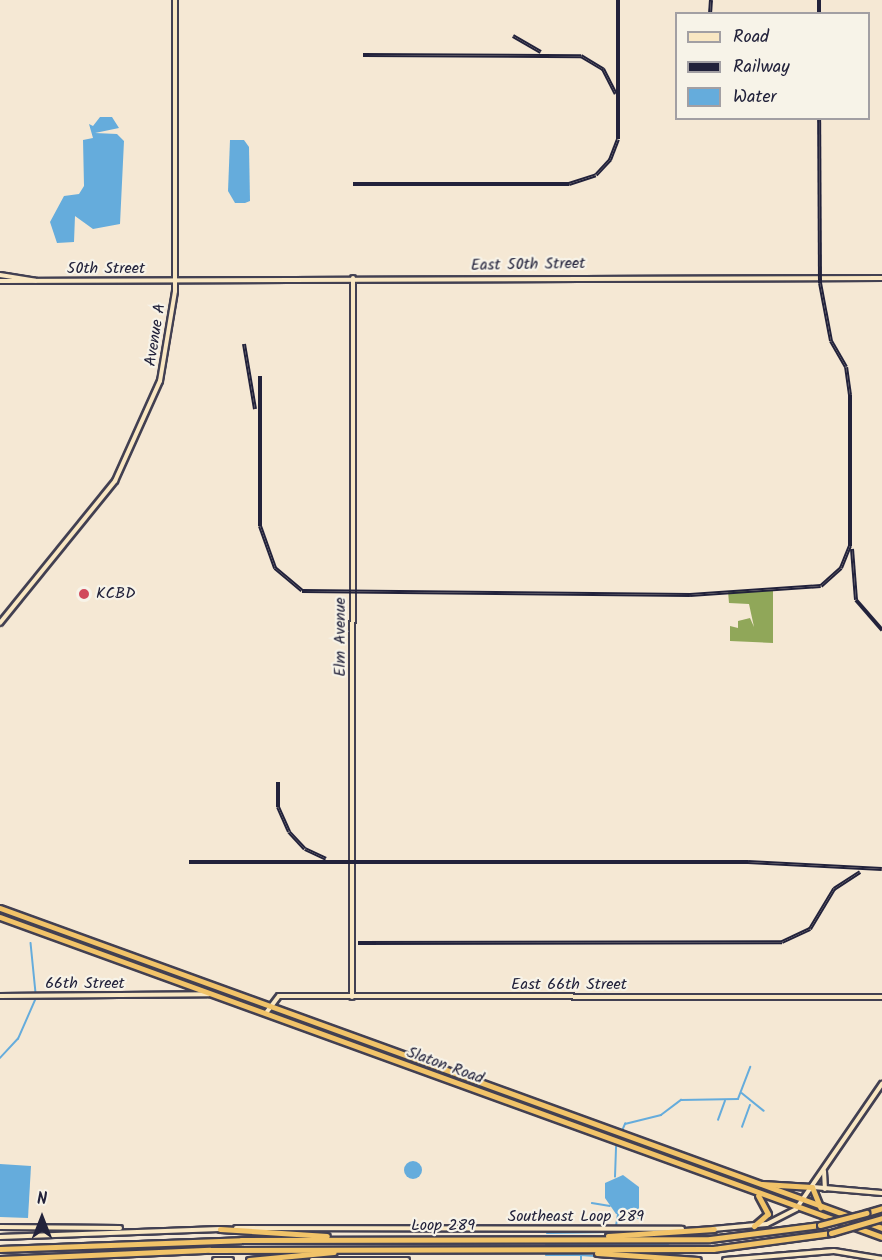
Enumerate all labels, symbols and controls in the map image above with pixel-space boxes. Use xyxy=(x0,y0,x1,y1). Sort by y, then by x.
legend xyxy=(675,12,870,120)
text: Road xyxy=(733,23,769,52)
text: Railway xyxy=(733,53,790,82)
text: Water xyxy=(733,83,777,112)
street label: East 50th Street xyxy=(471,254,585,276)
street label: 50th Street xyxy=(67,259,145,279)
street label: Avenue A xyxy=(142,302,170,368)
place label: KCBD xyxy=(96,584,136,604)
marker: KCBD xyxy=(77,587,91,601)
street label: Elm Avenue xyxy=(331,597,351,677)
street label: 66th Street xyxy=(45,974,125,994)
street label: East 66th Street xyxy=(511,975,627,995)
street label: Slaton Road xyxy=(404,1043,486,1089)
text: N xyxy=(37,1187,47,1212)
north arrow xyxy=(12,1188,72,1248)
street label: Southeast Loop 289 xyxy=(508,1207,644,1227)
street label: Loop 289 xyxy=(411,1216,475,1236)

